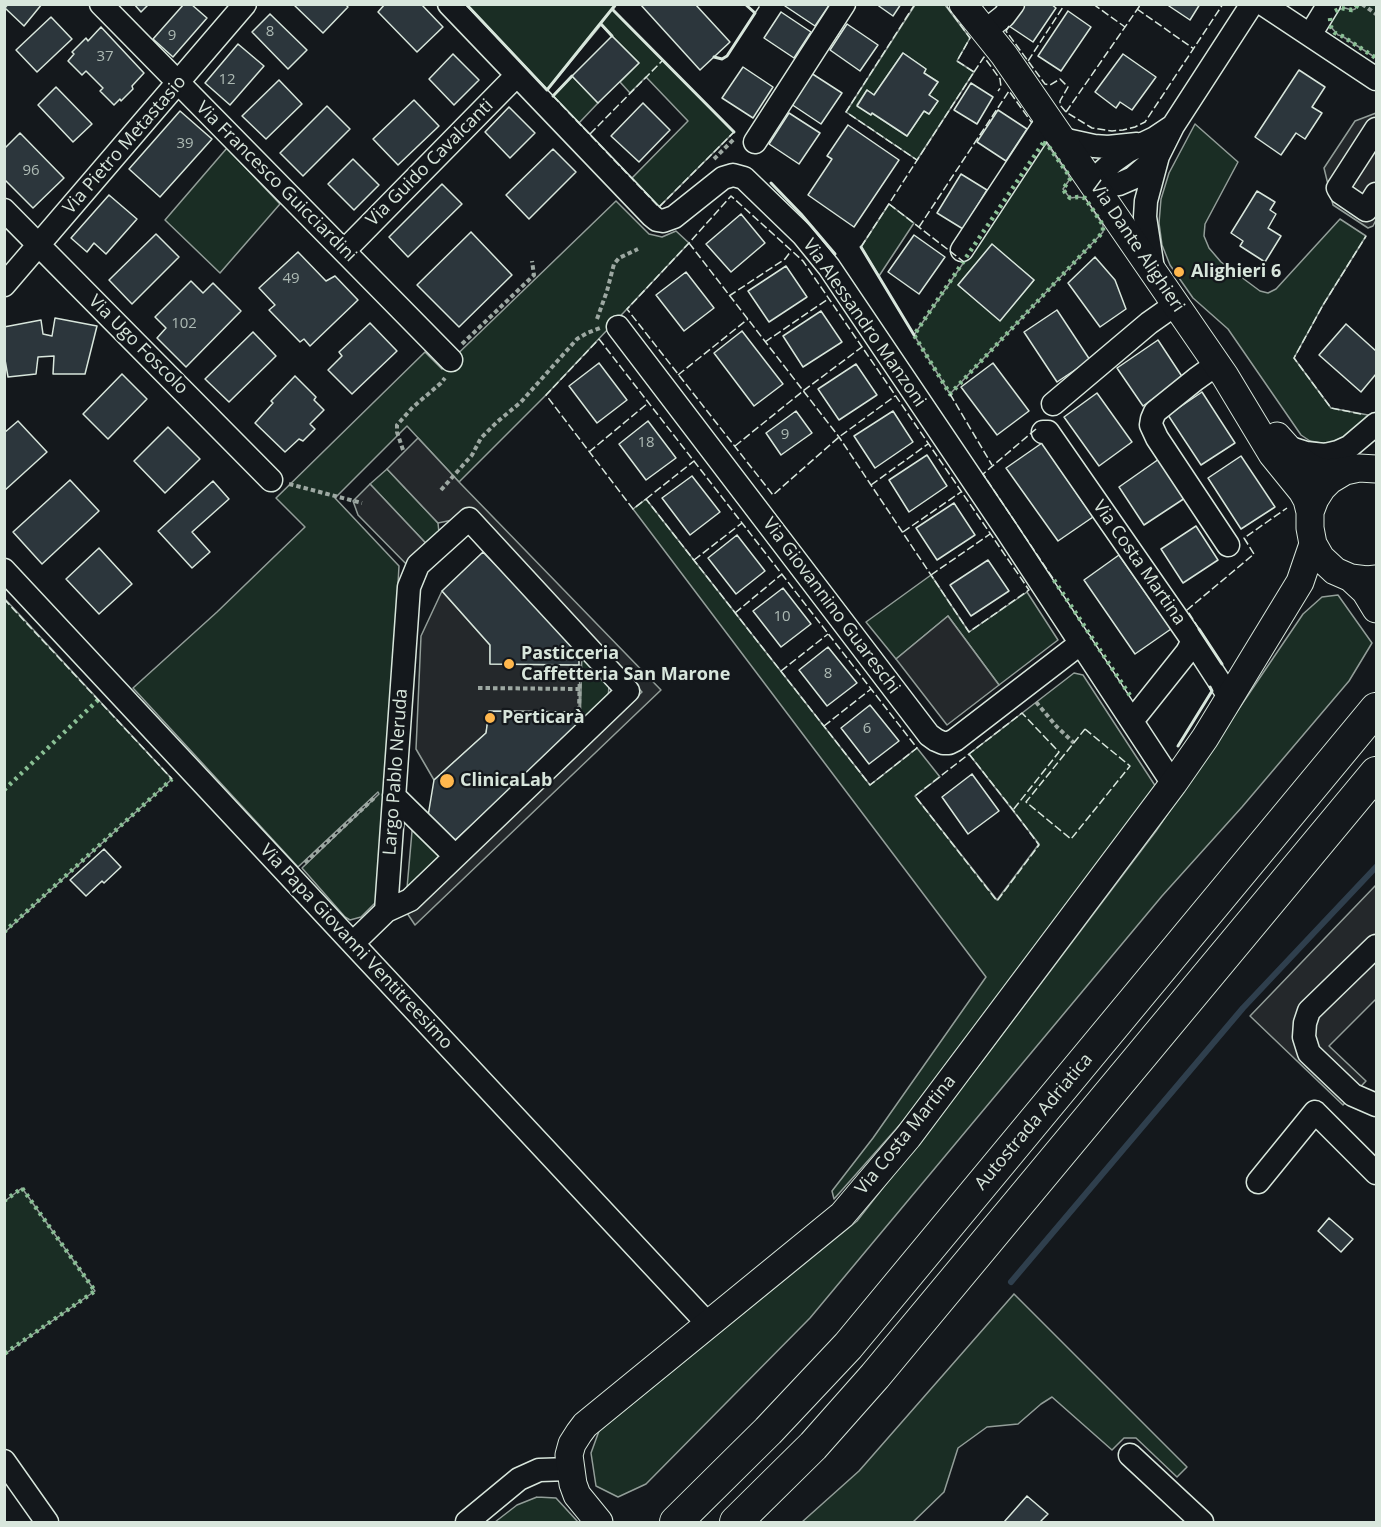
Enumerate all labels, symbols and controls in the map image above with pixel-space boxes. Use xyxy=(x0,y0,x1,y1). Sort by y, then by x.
house number: 8 xyxy=(266,23,274,41)
house number: 9 xyxy=(168,27,176,45)
house number: 37 xyxy=(96,48,114,66)
street label: Via Pietro Metastasio xyxy=(59,71,191,219)
house number: 12 xyxy=(218,71,236,89)
street label: Via Guido Cavalcanti xyxy=(362,95,498,231)
street label: Via Francesco Guicciardini xyxy=(191,97,361,267)
house number: 39 xyxy=(176,135,194,153)
house number: 96 xyxy=(22,162,40,180)
street label: Via Dante Alighieri xyxy=(1085,178,1189,316)
street label: Via Alessandro Manzoni xyxy=(798,235,930,411)
place label: Alighieri 6 xyxy=(1191,261,1281,283)
marker: Alighieri 6 xyxy=(1172,265,1186,279)
house number: 49 xyxy=(282,270,300,288)
street label: Via Ugo Foscolo xyxy=(84,291,192,399)
house number: 102 xyxy=(171,315,197,333)
house number: 9 xyxy=(781,426,789,444)
house number: 18 xyxy=(637,434,655,452)
street label: Via Costa Martina xyxy=(1088,496,1190,630)
street label: Via Giovannino Guareschi xyxy=(758,514,904,698)
house number: 10 xyxy=(773,608,791,626)
place label: Pasticceria Caffetteria San Marone xyxy=(521,643,730,686)
marker: Pasticceria Caffetteria San Marone xyxy=(502,657,516,671)
house number: 8 xyxy=(824,665,832,683)
street label: Largo Pablo Neruda xyxy=(379,688,413,856)
place label: Perticarà xyxy=(502,707,585,729)
marker: Perticarà xyxy=(483,711,497,725)
house number: 6 xyxy=(863,720,871,738)
place label: ClinicaLab xyxy=(460,770,552,792)
marker: ClinicaLab xyxy=(438,772,456,790)
street label: Via Papa Giovanni Ventitreesimo xyxy=(255,840,457,1054)
street label: Autostrada Adriatica xyxy=(971,1049,1097,1195)
street label: Via Costa Martina xyxy=(851,1071,961,1199)

